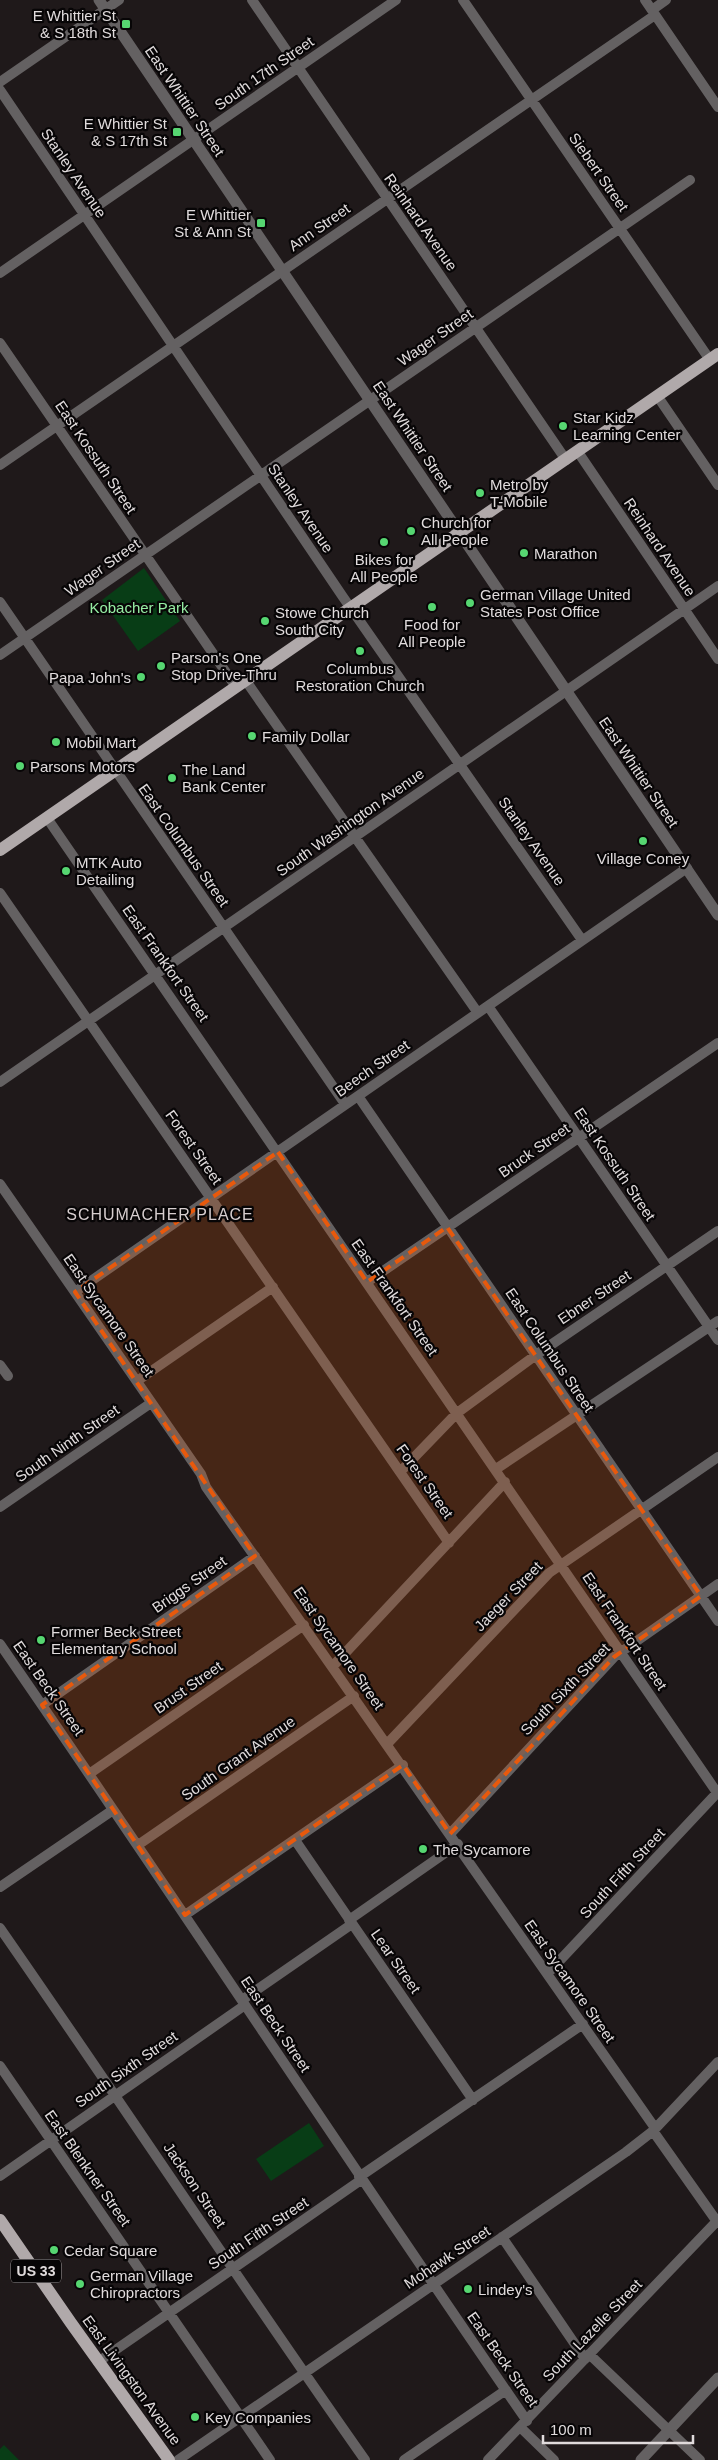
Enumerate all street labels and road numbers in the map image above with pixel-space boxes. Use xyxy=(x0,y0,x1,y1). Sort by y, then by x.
street label: South 17th Street xyxy=(211,32,317,113)
street label: East Whittier Street xyxy=(142,43,229,160)
street label: Stanley Avenue xyxy=(38,125,110,221)
street label: Siebert Street xyxy=(566,130,633,215)
street label: Reinhard Avenue xyxy=(381,170,461,274)
street label: Ann Street xyxy=(285,199,354,254)
street label: Wager Street xyxy=(394,304,477,369)
street label: East Whittier Street xyxy=(370,378,457,495)
street label: East Kossuth Street xyxy=(52,397,141,517)
street label: Stanley Avenue xyxy=(265,460,337,556)
street label: Reinhard Avenue xyxy=(621,495,699,599)
street label: Wager Street xyxy=(61,534,144,599)
street label: East Whittier Street xyxy=(596,714,683,831)
street label: South Washington Avenue xyxy=(273,765,427,879)
street label: East Columbus Street xyxy=(135,780,233,910)
street label: Stanley Avenue xyxy=(495,794,569,888)
street label: East Frankfort Street xyxy=(119,901,213,1025)
street label: Beech Street xyxy=(332,1036,413,1100)
street label: East Kossuth Street xyxy=(571,1104,660,1224)
street label: Forest Street xyxy=(162,1107,226,1188)
street label: Bruck Street xyxy=(495,1119,573,1181)
street label: East Frankfort Street xyxy=(348,1235,442,1359)
street label: East Sycamore Street xyxy=(60,1250,158,1380)
street label: Ebner Street xyxy=(554,1266,634,1328)
street label: East Columbus Street xyxy=(502,1285,598,1416)
street label: South Ninth Street xyxy=(12,1400,123,1485)
street label: Forest Street xyxy=(393,1441,457,1522)
street label: Briggs Street xyxy=(149,1552,230,1616)
street label: Jaeger Street xyxy=(471,1557,546,1634)
street label: East Frankfort Street xyxy=(579,1569,671,1694)
street label: East Sycamore Street xyxy=(290,1583,388,1713)
street label: East Beck Street xyxy=(10,1637,88,1739)
street label: South Sixth Street xyxy=(517,1639,614,1738)
street label: Brust Street xyxy=(151,1657,226,1717)
street label: South Grant Avenue xyxy=(178,1712,298,1804)
street label: South Fifth Street xyxy=(576,1824,669,1921)
street label: East Sycamore Street xyxy=(521,1916,619,2046)
street label: Lear Street xyxy=(368,1926,425,1997)
street label: East Beck Street xyxy=(238,1973,315,2076)
street label: South Sixth Street xyxy=(72,2027,181,2111)
street label: East Blenkner Street xyxy=(42,2107,135,2230)
street label: Jackson Street xyxy=(160,2139,230,2232)
street label: South Fifth Street xyxy=(205,2193,312,2273)
street label: Mohawk Street xyxy=(401,2222,494,2292)
road number: US 33 xyxy=(11,2260,61,2282)
street label: South Lazelle Street xyxy=(539,2275,646,2384)
street label: East Beck Street xyxy=(464,2308,542,2410)
street label: East Livingston Avenue xyxy=(79,2312,185,2448)

